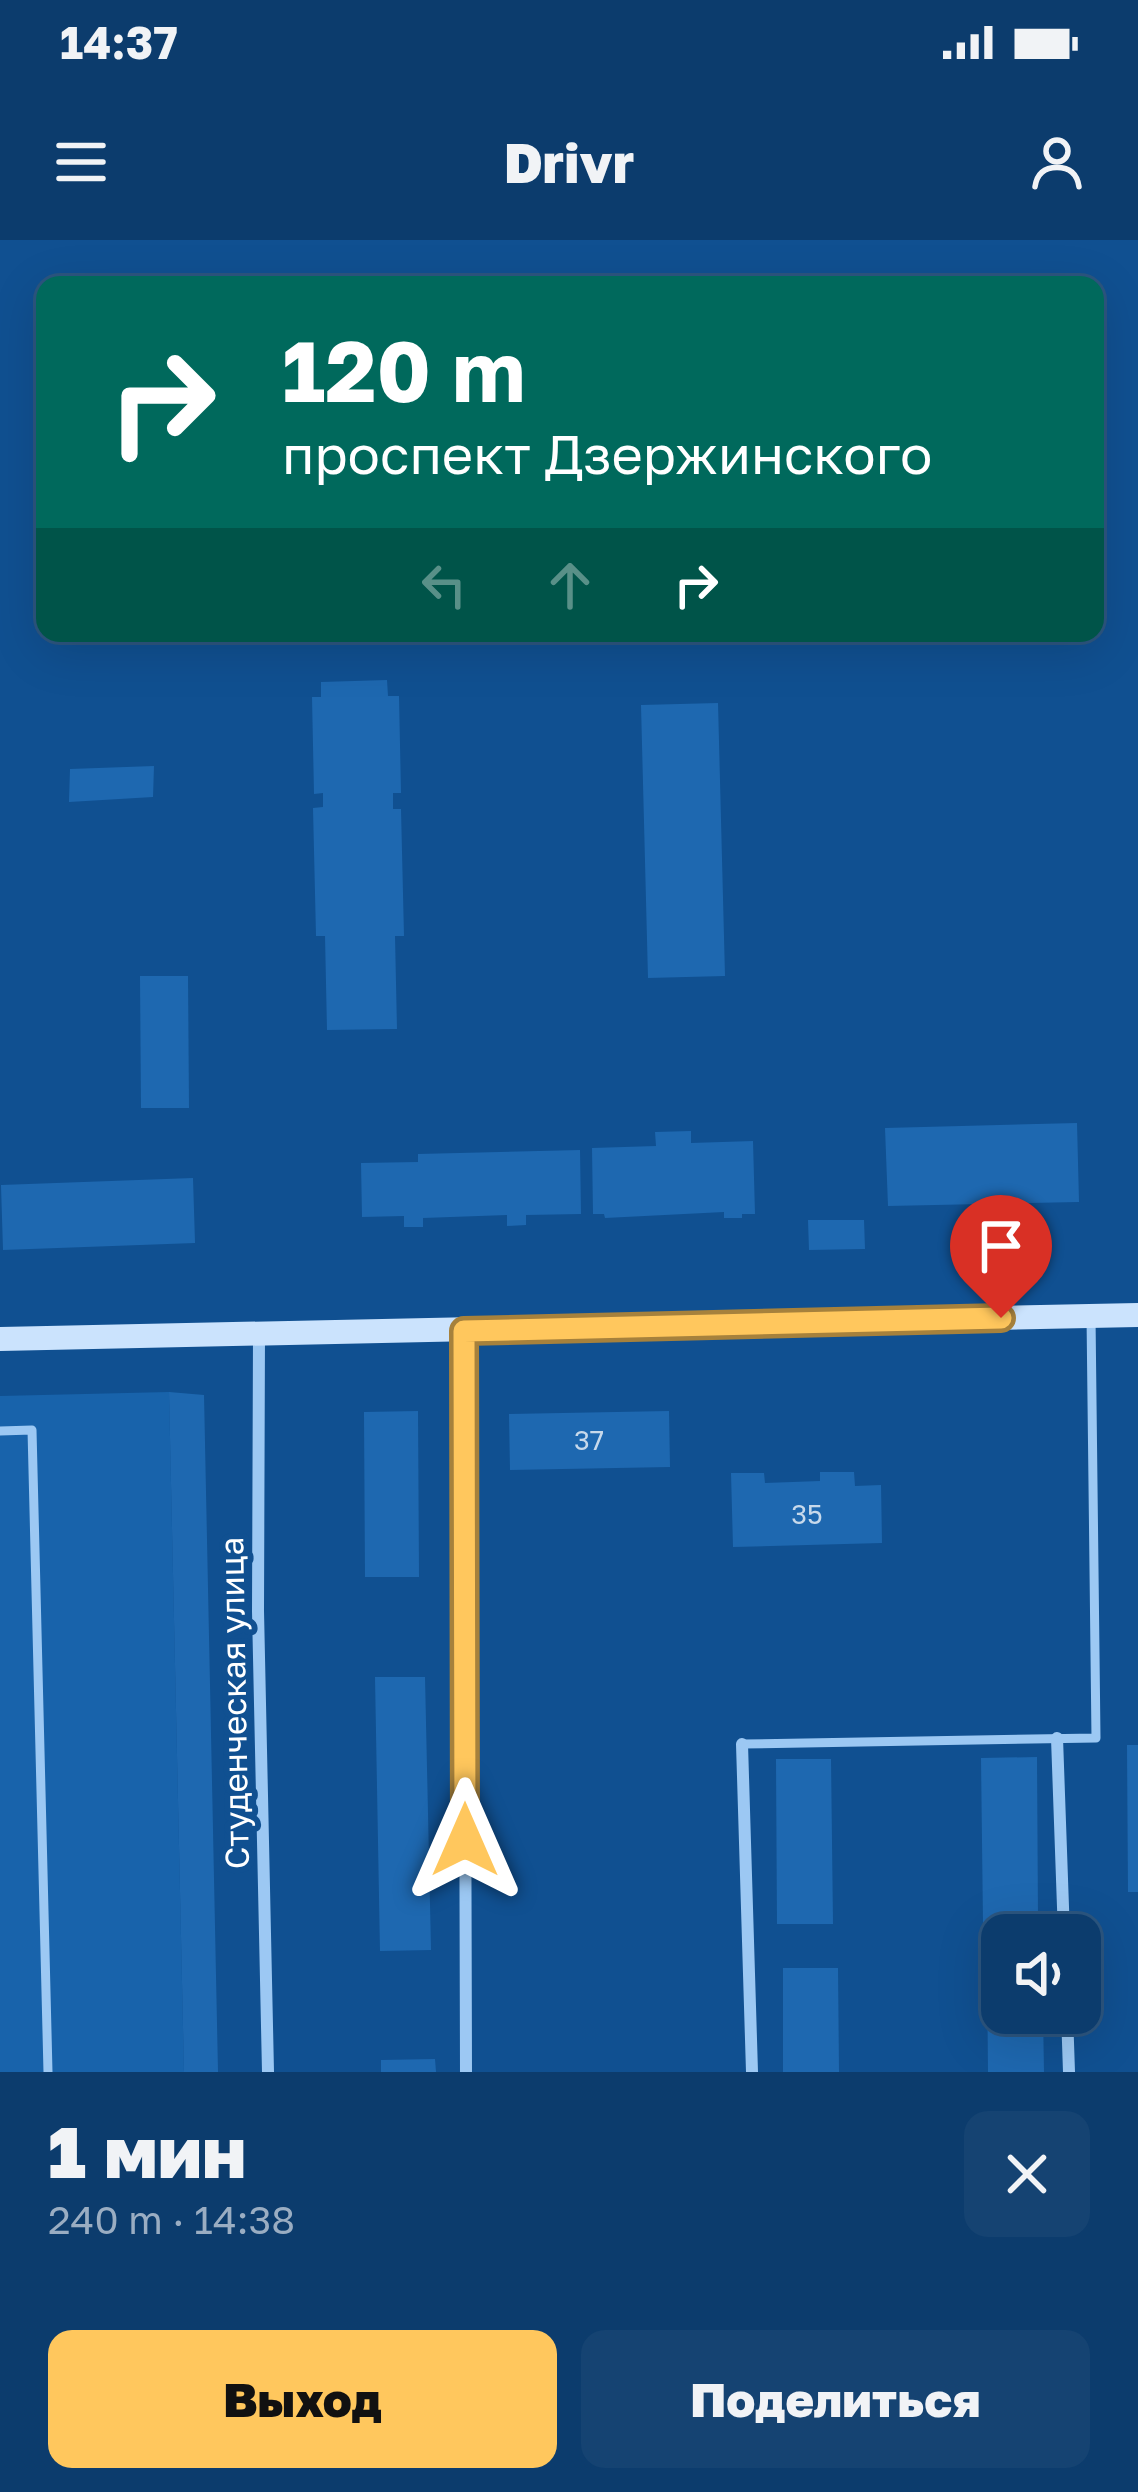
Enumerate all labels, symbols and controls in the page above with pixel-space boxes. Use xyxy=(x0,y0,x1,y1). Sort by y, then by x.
text: 14:37 xyxy=(60,15,178,69)
icon: menu xyxy=(48,129,114,195)
icon: person xyxy=(1024,129,1090,195)
text: Drivr xyxy=(504,130,634,195)
text: 120 m xyxy=(282,320,526,420)
icon: right xyxy=(84,324,240,480)
text: проспект Дзержинского xyxy=(282,421,932,486)
icon: left xyxy=(411,552,477,618)
icon: ahead xyxy=(537,552,603,618)
icon: right xyxy=(663,552,729,618)
pin xyxy=(950,1195,1052,1318)
icon: arrive xyxy=(968,1213,1034,1279)
house number: 37 xyxy=(574,1424,604,1456)
house number: 35 xyxy=(791,1498,823,1530)
street label: Студенческая улица xyxy=(211,1536,256,1870)
position arrow xyxy=(402,1777,528,1903)
map controls xyxy=(981,1914,1101,2034)
button: sound xyxy=(981,1914,1101,2034)
text: 1 мин xyxy=(48,2107,246,2194)
button: close xyxy=(964,2111,1090,2237)
text: 240 m · 14:38 xyxy=(48,2196,295,2243)
button: Выход xyxy=(48,2330,557,2468)
button: Поделиться xyxy=(581,2330,1090,2468)

